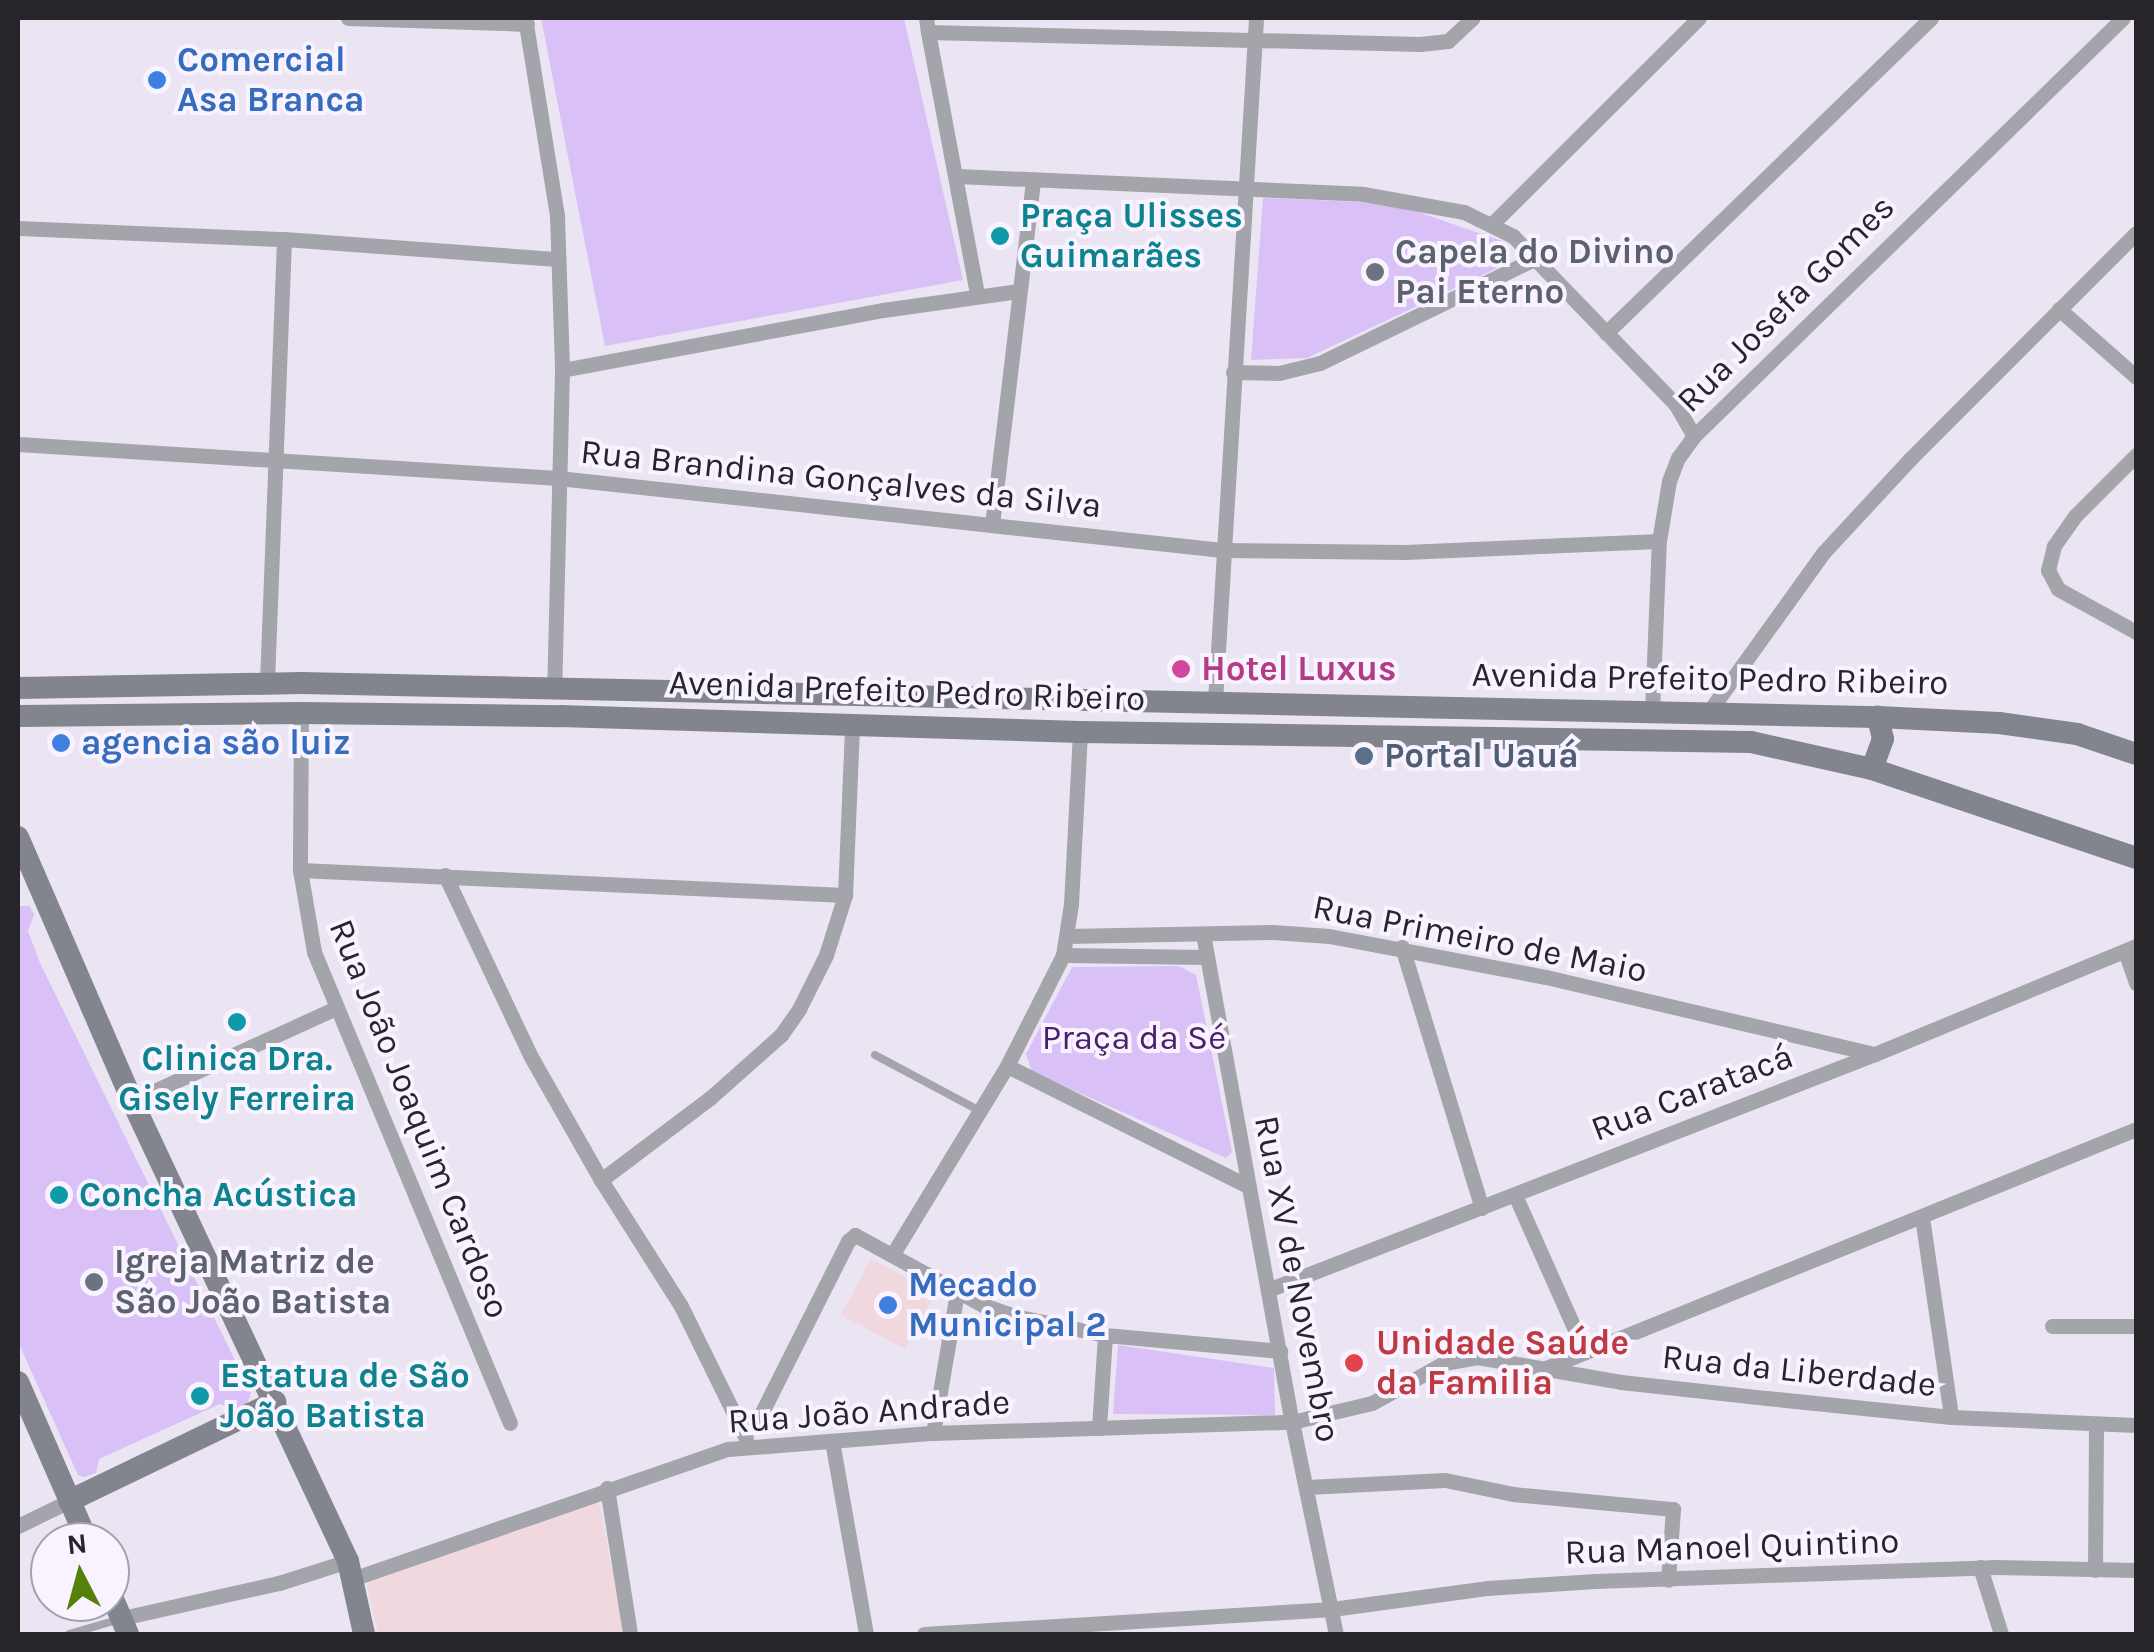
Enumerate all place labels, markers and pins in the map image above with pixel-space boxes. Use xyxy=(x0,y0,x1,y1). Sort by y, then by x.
place label: Comercial Asa Branca xyxy=(177,39,364,121)
marker: Comercial Asa Branca xyxy=(146,69,168,91)
place label: Praça Ulisses Guimarães xyxy=(1020,195,1243,277)
marker: Praça Ulisses Guimarães xyxy=(989,225,1011,247)
place label: Capela do Divino Pai Eterno xyxy=(1395,231,1674,313)
marker: Capela do Divino Pai Eterno xyxy=(1364,261,1386,283)
place label: Hotel Luxus xyxy=(1201,648,1396,690)
marker: Hotel Luxus xyxy=(1170,658,1192,680)
place label: agencia são luiz xyxy=(81,722,351,764)
marker: agencia são luiz xyxy=(50,732,72,754)
place label: Portal Uauá xyxy=(1384,735,1579,777)
marker: Portal Uauá xyxy=(1353,745,1375,767)
marker: Clinica Dra. Gisely Ferreira xyxy=(226,1011,248,1033)
place label: Clinica Dra. Gisely Ferreira xyxy=(118,1038,356,1120)
place label: Concha Acústica xyxy=(79,1174,358,1216)
marker: Concha Acústica xyxy=(48,1184,70,1206)
place label: Igreja Matriz de São João Batista xyxy=(114,1241,391,1323)
place label: Mecado Municipal 2 xyxy=(908,1264,1106,1346)
marker: Igreja Matriz de São João Batista xyxy=(83,1271,105,1293)
marker: Mecado Municipal 2 xyxy=(877,1294,899,1316)
place label: Unidade Saúde da Familia xyxy=(1376,1322,1629,1404)
marker: Unidade Saúde da Familia xyxy=(1341,1350,1367,1376)
place label: Estatua de São João Batista xyxy=(220,1355,470,1437)
marker: Estatua de São João Batista xyxy=(189,1385,211,1407)

